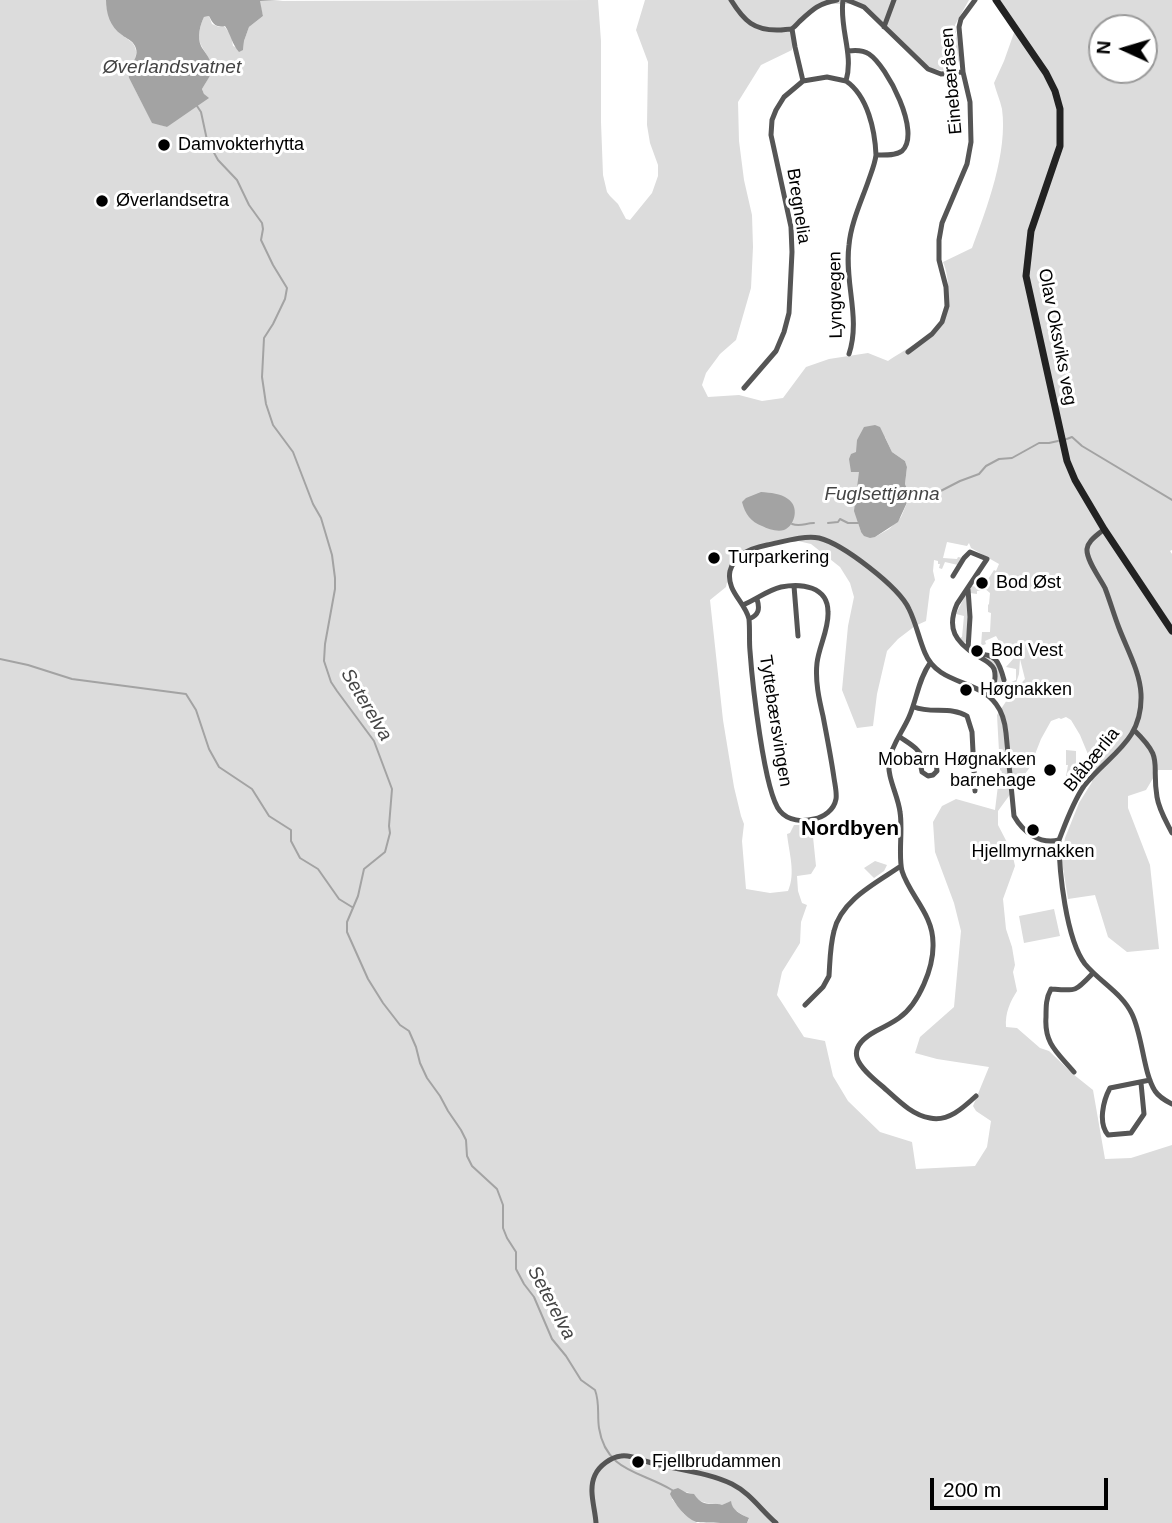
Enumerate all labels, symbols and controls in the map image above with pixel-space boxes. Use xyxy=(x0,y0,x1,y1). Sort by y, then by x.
north arrow xyxy=(1088,14,1158,84)
street label: Einebæråsen xyxy=(937,27,967,135)
text: N xyxy=(1093,40,1115,55)
water label: Øverlandsvatnet xyxy=(103,57,241,79)
place label: Damvokterhytta xyxy=(178,134,304,156)
marker: Damvokterhytta xyxy=(156,137,172,153)
street label: Bregnelia xyxy=(781,167,815,245)
place label: Øverlandsetra xyxy=(116,190,229,212)
marker: Øverlandsetra xyxy=(94,193,110,209)
street label: Lyngvegen xyxy=(824,251,848,339)
street label: Olav Oksviks veg xyxy=(1033,267,1081,407)
water label: Fuglsettjønna xyxy=(824,484,940,506)
place label: Turparkering xyxy=(728,547,829,569)
marker: Turparkering xyxy=(706,550,722,566)
place label: Bod Øst xyxy=(996,572,1061,594)
marker: Bod Øst xyxy=(974,575,990,591)
place label: Bod Vest xyxy=(991,640,1063,662)
marker: Bod Vest xyxy=(969,643,985,659)
street label: Tyttebærsvingen xyxy=(754,654,796,788)
water label: Seterelva xyxy=(336,665,396,745)
place label: Høgnakken xyxy=(980,679,1072,701)
marker: Høgnakken xyxy=(958,682,974,698)
street label: Blåbærlia xyxy=(1060,724,1124,796)
place label: Mobarn Høgnakken barnehage xyxy=(878,749,1036,792)
marker: Mobarn Høgnakken barnehage xyxy=(1042,762,1058,778)
district label: Nordbyen xyxy=(801,816,899,842)
marker: Hjellmyrnakken xyxy=(1025,822,1041,838)
place label: Hjellmyrnakken xyxy=(971,841,1095,863)
water label: Seterelva xyxy=(522,1262,580,1344)
place label: Fjellbrudammen xyxy=(652,1451,781,1473)
marker: Fjellbrudammen xyxy=(630,1454,646,1470)
scale bar xyxy=(934,1464,1112,1508)
text: 200 m xyxy=(943,1478,1001,1501)

